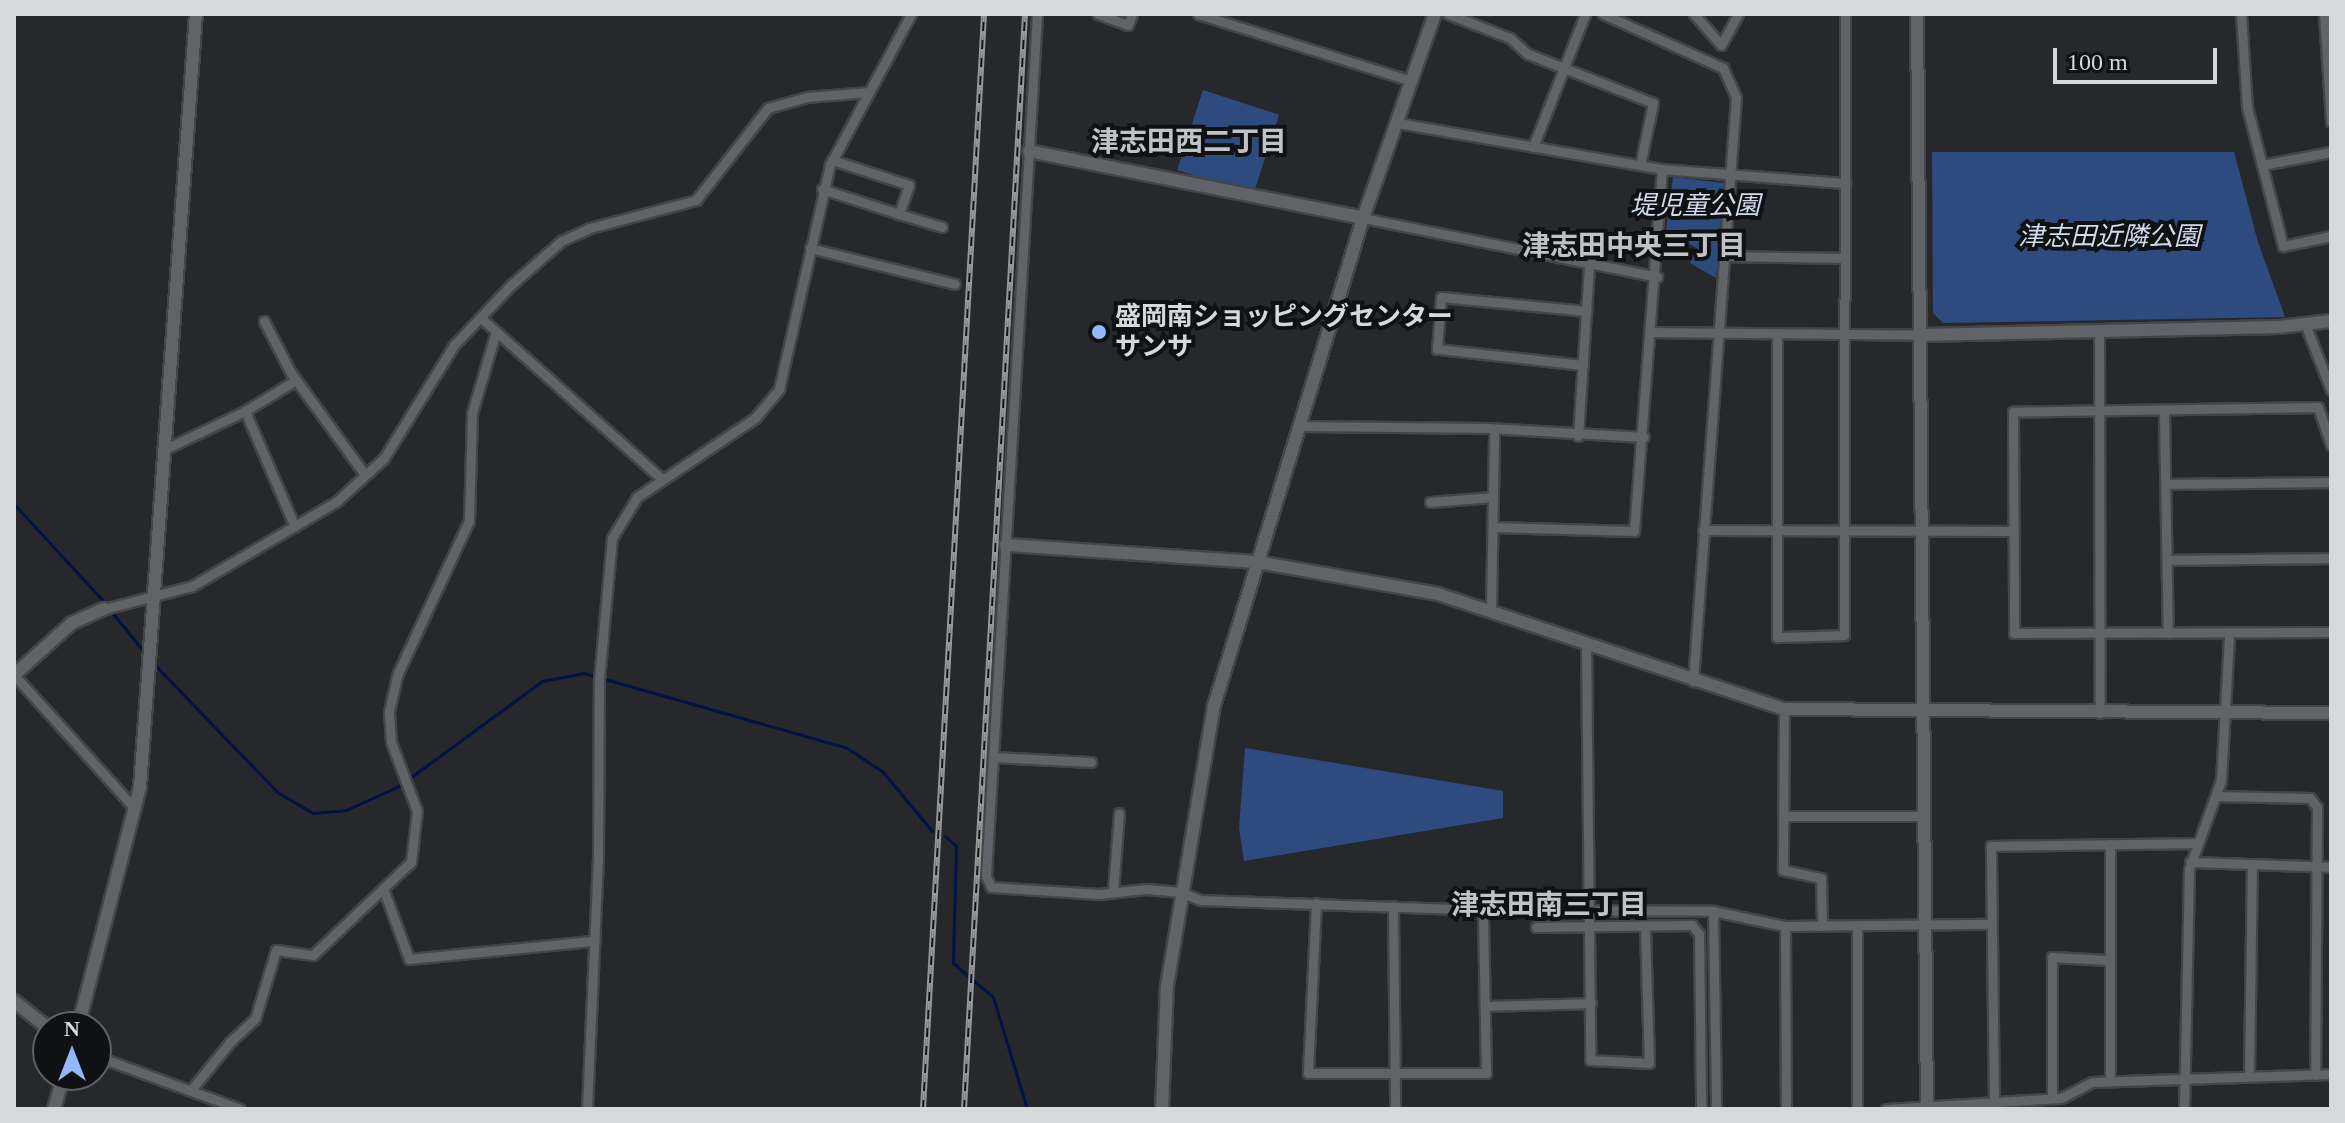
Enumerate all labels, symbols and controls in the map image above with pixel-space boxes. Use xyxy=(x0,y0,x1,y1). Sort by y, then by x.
scale bar xyxy=(2057,32,2221,82)
text: 100 m xyxy=(2067,49,2128,75)
district label: 津志田西二丁目 xyxy=(1091,125,1287,159)
park label: 堤児童公園 xyxy=(1630,190,1760,222)
park label: 津志田近隣公園 xyxy=(2018,221,2200,253)
district label: 津志田中央三丁目 xyxy=(1522,229,1746,263)
place label: 盛岡南ショッピングセンター サンサ xyxy=(1115,301,1453,362)
marker: 盛岡南ショッピングセンター サンサ xyxy=(1090,323,1108,341)
district label: 津志田南三丁目 xyxy=(1451,888,1647,922)
north arrow xyxy=(32,1011,112,1091)
text: N xyxy=(64,1016,80,1041)

